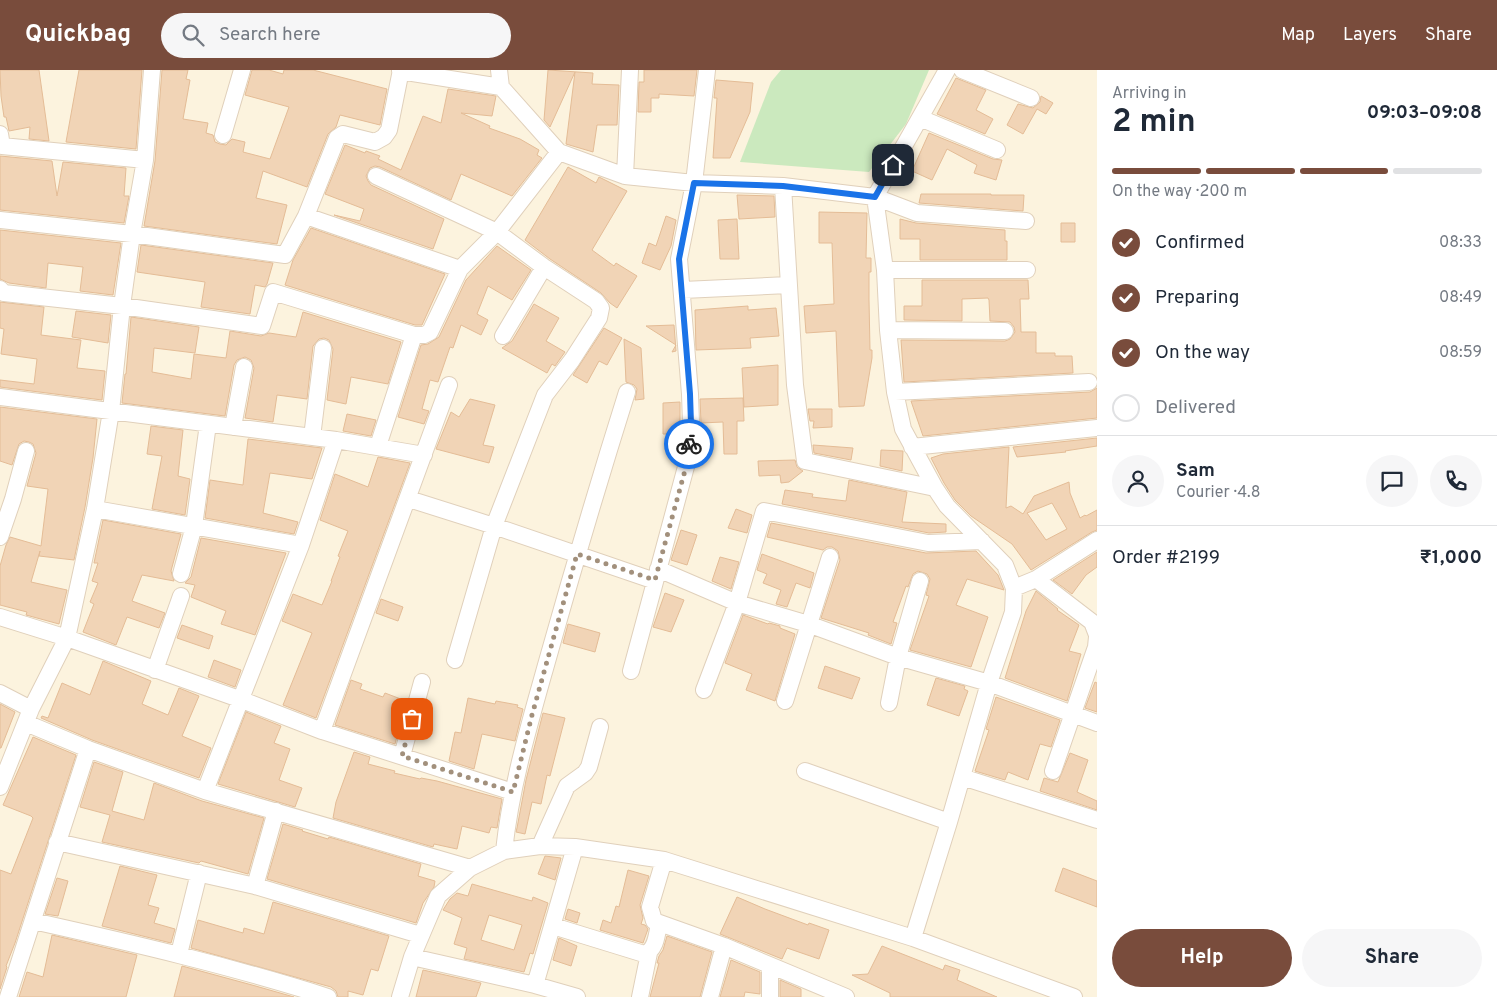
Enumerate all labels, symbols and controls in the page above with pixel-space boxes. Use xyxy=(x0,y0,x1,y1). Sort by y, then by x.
search box xyxy=(161,13,511,58)
text: Quickbag xyxy=(25,20,131,50)
icon: search xyxy=(179,21,207,49)
text: Search here xyxy=(219,23,321,47)
text: Map xyxy=(1281,24,1315,47)
text: Layers xyxy=(1343,24,1397,47)
text: Share xyxy=(1425,24,1472,47)
text: Arriving in xyxy=(1112,84,1187,104)
text: 09:03–09:08 xyxy=(1367,101,1482,125)
text: 2 min xyxy=(1112,103,1196,143)
pin xyxy=(872,144,914,186)
icon: home xyxy=(879,151,907,179)
text: On the way · 200 m xyxy=(1112,182,1247,202)
icon: check xyxy=(1112,229,1140,257)
text: Confirmed xyxy=(1155,231,1245,255)
text: 08:33 xyxy=(1439,233,1482,253)
icon: check xyxy=(1112,284,1140,312)
text: Preparing xyxy=(1155,286,1239,310)
text: 08:49 xyxy=(1439,288,1482,308)
icon: check xyxy=(1112,339,1140,367)
text: On the way xyxy=(1155,341,1250,365)
text: 08:59 xyxy=(1439,343,1482,363)
text: Delivered xyxy=(1155,396,1236,420)
courier xyxy=(664,419,714,469)
icon: bike xyxy=(675,430,703,458)
button: person xyxy=(1112,455,1164,507)
button: chat xyxy=(1366,455,1418,507)
button: phone xyxy=(1430,455,1482,507)
text: Sam xyxy=(1176,459,1215,483)
text: Courier · 4.8 xyxy=(1176,483,1260,503)
text: Order #2199 xyxy=(1112,546,1220,570)
text: ₹1,000 xyxy=(1419,546,1482,570)
pin xyxy=(391,698,433,740)
icon: bag xyxy=(398,705,426,733)
button: Help xyxy=(1112,929,1292,987)
button: Share xyxy=(1302,929,1482,987)

